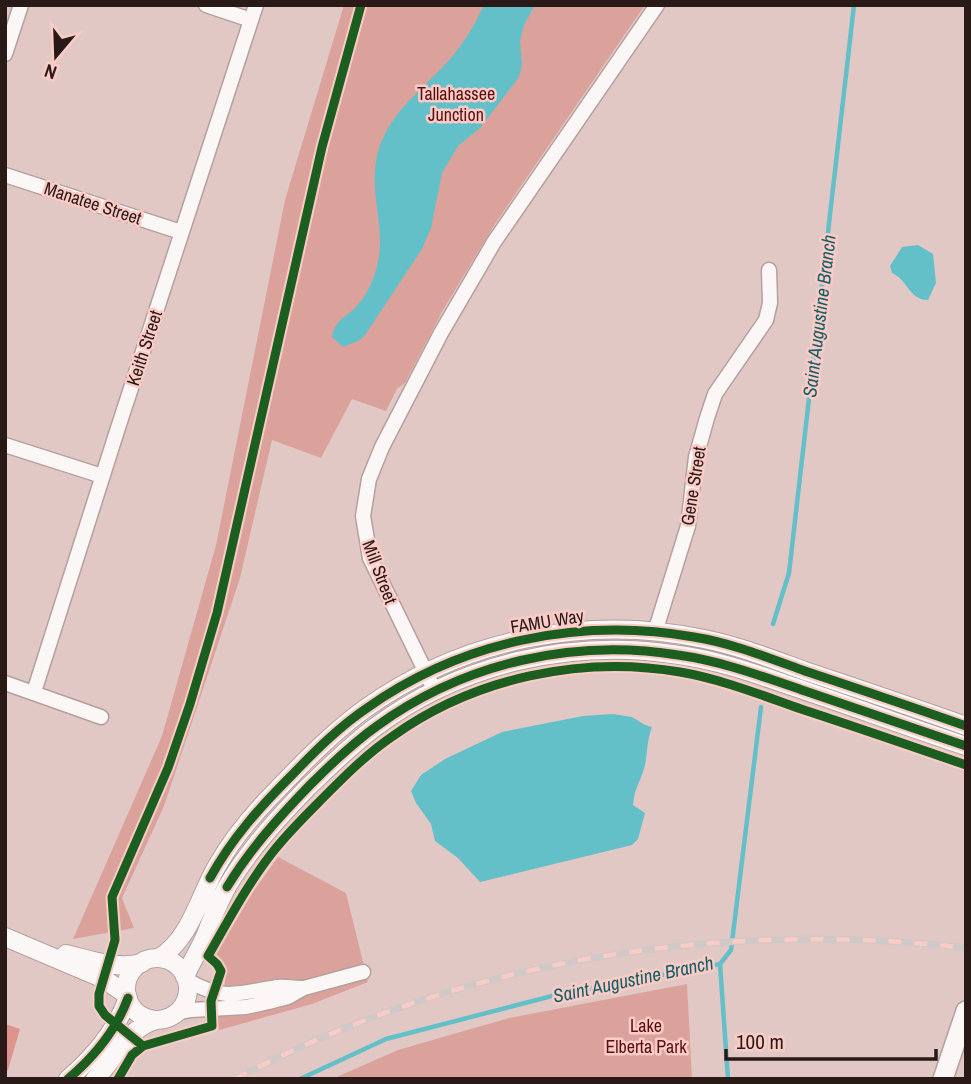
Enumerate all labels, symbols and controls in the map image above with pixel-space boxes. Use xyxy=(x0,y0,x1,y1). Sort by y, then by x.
north arrow xyxy=(21,21,91,91)
text: N xyxy=(41,58,60,86)
park label: Tallahassee Junction xyxy=(417,81,495,127)
street label: Manatee Street xyxy=(41,176,145,230)
water label: Saint Augustine Branch xyxy=(796,233,842,399)
street label: Keith Street xyxy=(120,307,168,389)
street label: Gene Street xyxy=(674,445,712,527)
street label: Mill Street xyxy=(356,537,404,607)
street label: FAMU Way xyxy=(508,603,586,639)
water label: Saint Augustine Branch xyxy=(550,949,716,1009)
park label: Lake Elberta Park xyxy=(605,1013,687,1059)
scale bar xyxy=(726,1018,936,1062)
text: 100 m xyxy=(736,1027,784,1056)

